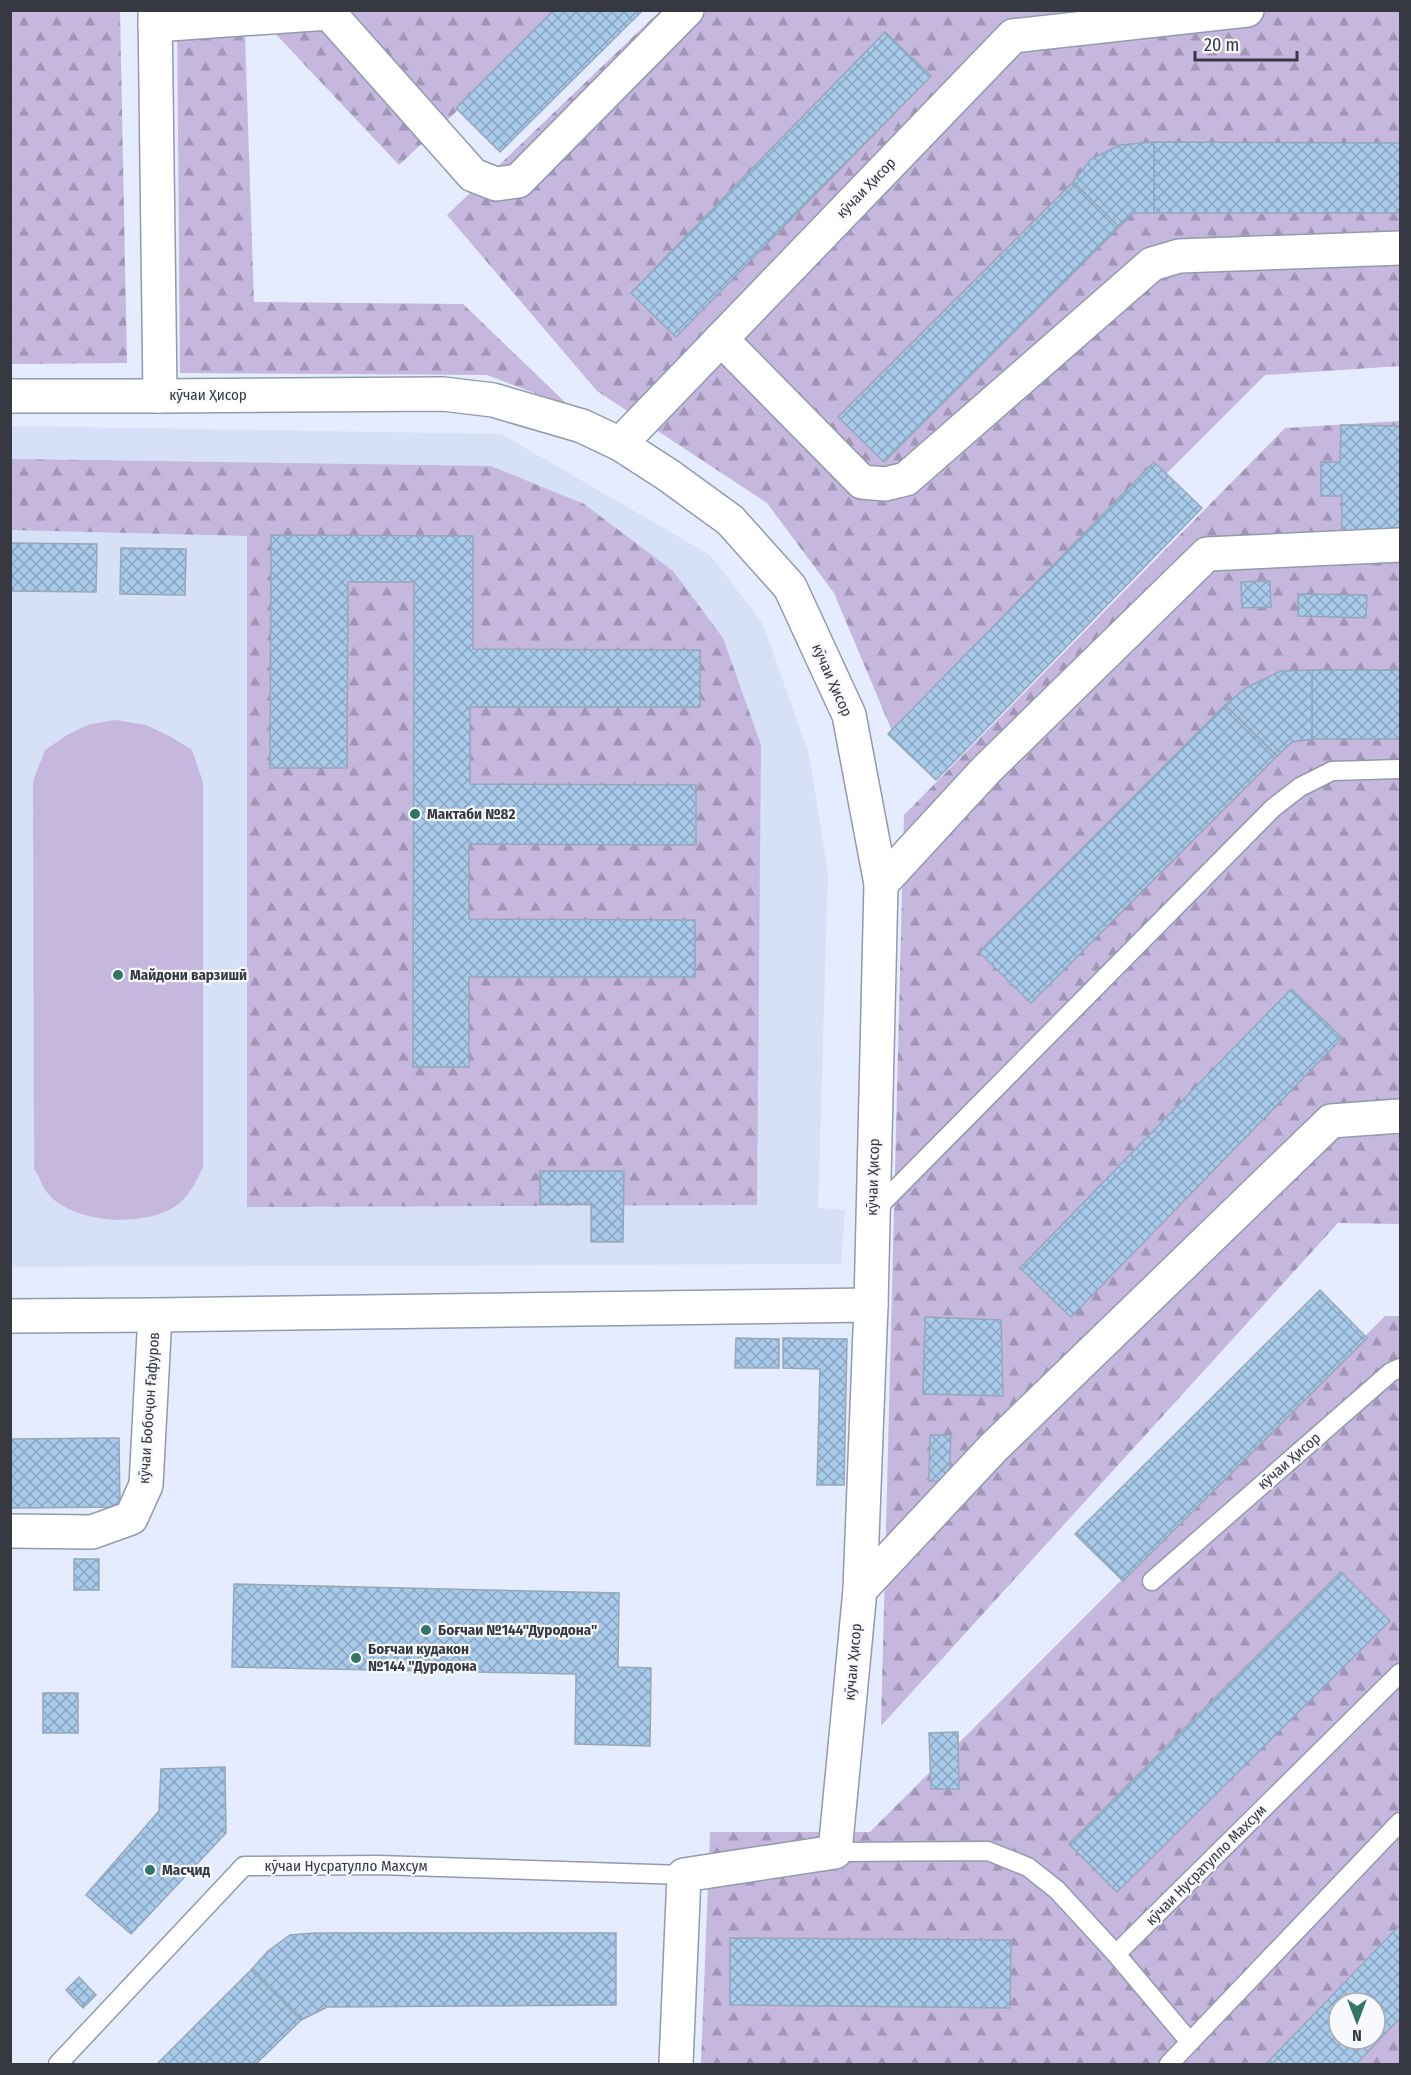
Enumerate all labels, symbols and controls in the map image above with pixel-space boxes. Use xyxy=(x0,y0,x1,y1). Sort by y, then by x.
scale bar xyxy=(1195,24,1297,62)
text: 20 m xyxy=(1204,34,1239,56)
street label: кӯчаи Ҳисор xyxy=(833,154,899,222)
street label: кӯчаи Ҳисор xyxy=(169,386,247,404)
street label: кӯчаи Ҳисор xyxy=(808,641,856,719)
place label: Мактаби №82 xyxy=(427,805,515,823)
marker: Мактаби №82 xyxy=(408,807,422,821)
place label: Майдони варзишӣ xyxy=(130,966,247,984)
marker: Майдони варзишӣ xyxy=(111,968,125,982)
street label: кӯчаи Ҳисор xyxy=(863,1138,883,1216)
street label: кӯчаи Бобоҷон Ғафуров xyxy=(135,1331,163,1485)
street label: кӯчаи Ҳисор xyxy=(1254,1429,1324,1493)
place label: Боғчаи №144"Дуродона" xyxy=(438,1621,597,1639)
marker: Боғчаи №144"Дуродона" xyxy=(419,1623,433,1637)
street label: кӯчаи Ҳисор xyxy=(841,1623,865,1701)
place label: Боғчаи кудакон №144 "Дуродона xyxy=(368,1640,477,1675)
marker: Боғчаи кудакон №144 "Дуродона xyxy=(349,1651,363,1665)
street label: кӯчаи Hусратулло Махсум xyxy=(1142,1801,1270,1929)
street label: кӯчаи Hусратулло Махсум xyxy=(264,1857,428,1875)
place label: Масҷид xyxy=(162,1861,211,1879)
marker: Масҷид xyxy=(143,1863,157,1877)
north arrow xyxy=(1327,1991,1387,2051)
text: N xyxy=(1352,2026,1362,2045)

